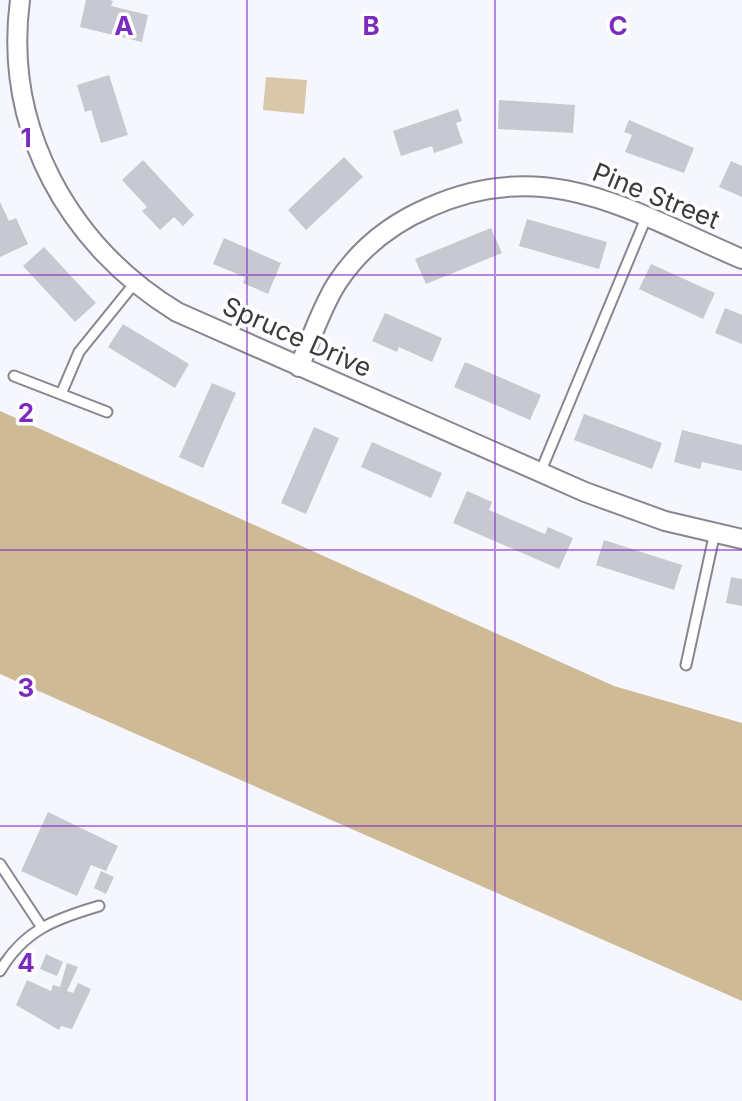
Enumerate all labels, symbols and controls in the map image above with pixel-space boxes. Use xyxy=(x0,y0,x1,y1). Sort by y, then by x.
text: A xyxy=(114,10,134,41)
text: B xyxy=(362,10,380,41)
text: C xyxy=(608,10,628,41)
text: 1 xyxy=(20,122,32,153)
street label: Pine Street xyxy=(588,156,724,235)
street label: Spruce Drive xyxy=(218,290,376,383)
text: 2 xyxy=(18,397,34,428)
text: 3 xyxy=(18,672,34,703)
text: 4 xyxy=(17,947,35,978)

